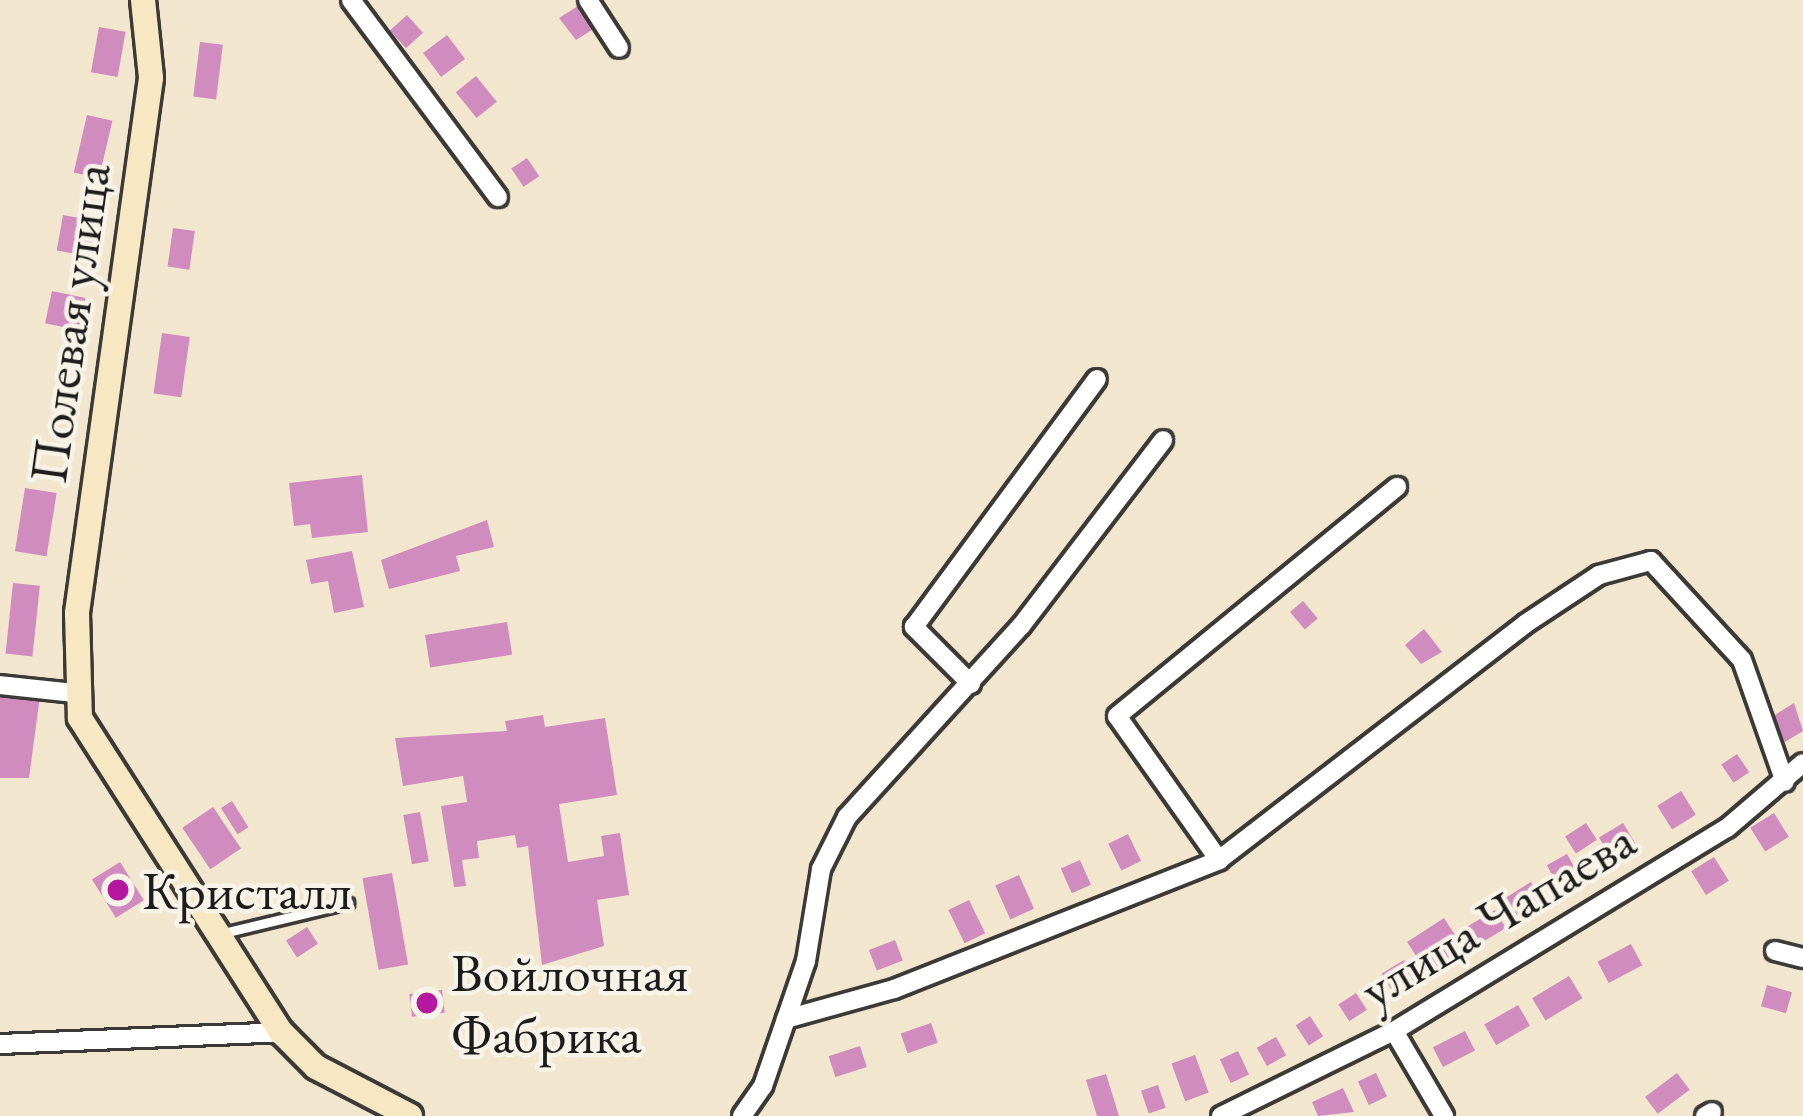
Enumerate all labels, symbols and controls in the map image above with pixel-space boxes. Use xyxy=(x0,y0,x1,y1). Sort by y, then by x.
street label: Полевая улица xyxy=(14,159,124,487)
street label: улица Чапаева xyxy=(1348,807,1646,1021)
place label: Кристалл xyxy=(142,858,352,922)
marker: Кристалл xyxy=(105,877,131,903)
place label: Войлочная Фабрика xyxy=(451,940,689,1066)
marker: Войлочная Фабрика xyxy=(414,990,440,1016)

